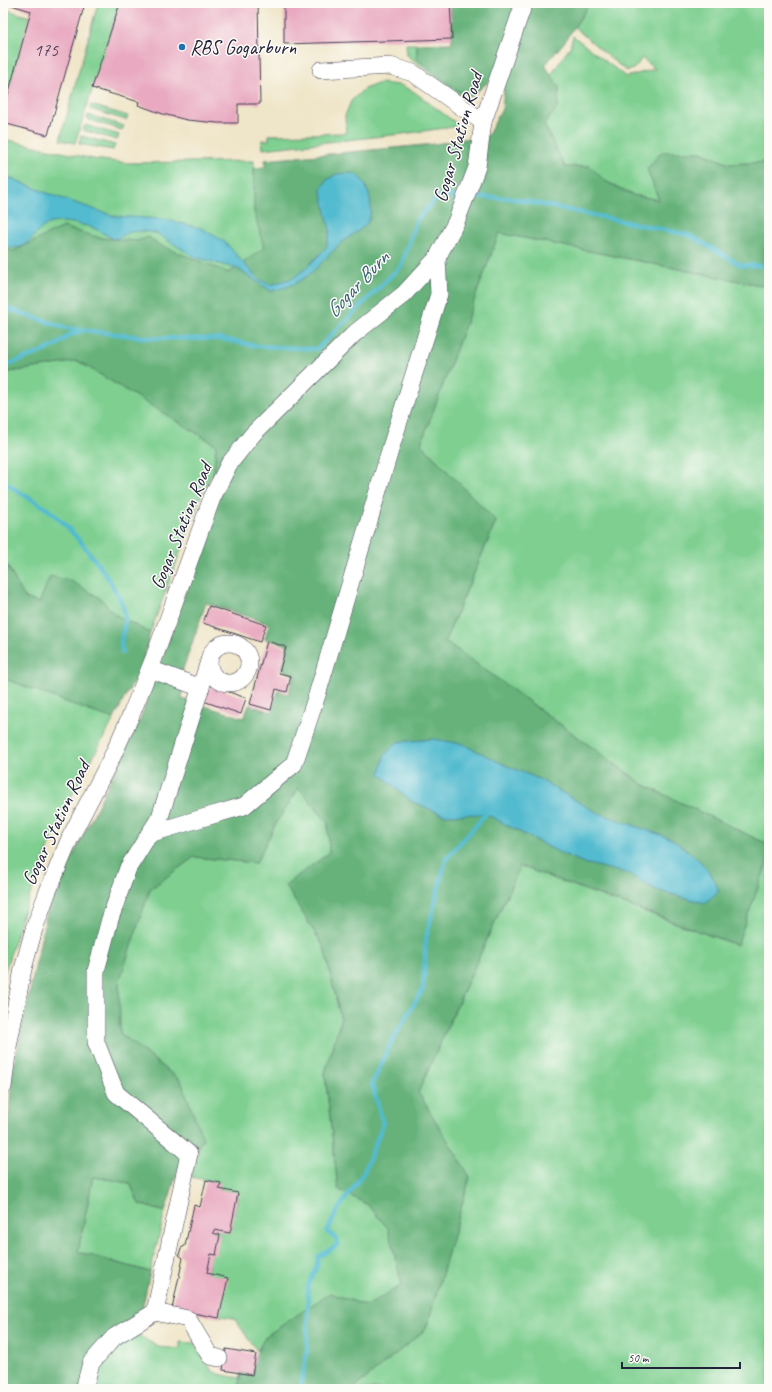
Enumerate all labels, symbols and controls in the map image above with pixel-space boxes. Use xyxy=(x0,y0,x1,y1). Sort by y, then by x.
place label: RBS Gogarburn xyxy=(190,35,297,60)
house number: 175 xyxy=(34,39,59,61)
marker: RBS Gogarburn xyxy=(177,42,187,52)
street label: Gogar Station Road xyxy=(428,66,489,205)
water label: Gogar Burn xyxy=(320,244,395,323)
street label: Gogar Station Road xyxy=(144,456,219,593)
street label: Gogar Station Road xyxy=(16,754,97,889)
scale bar xyxy=(622,1344,740,1370)
text: 50 m xyxy=(628,1350,650,1366)

